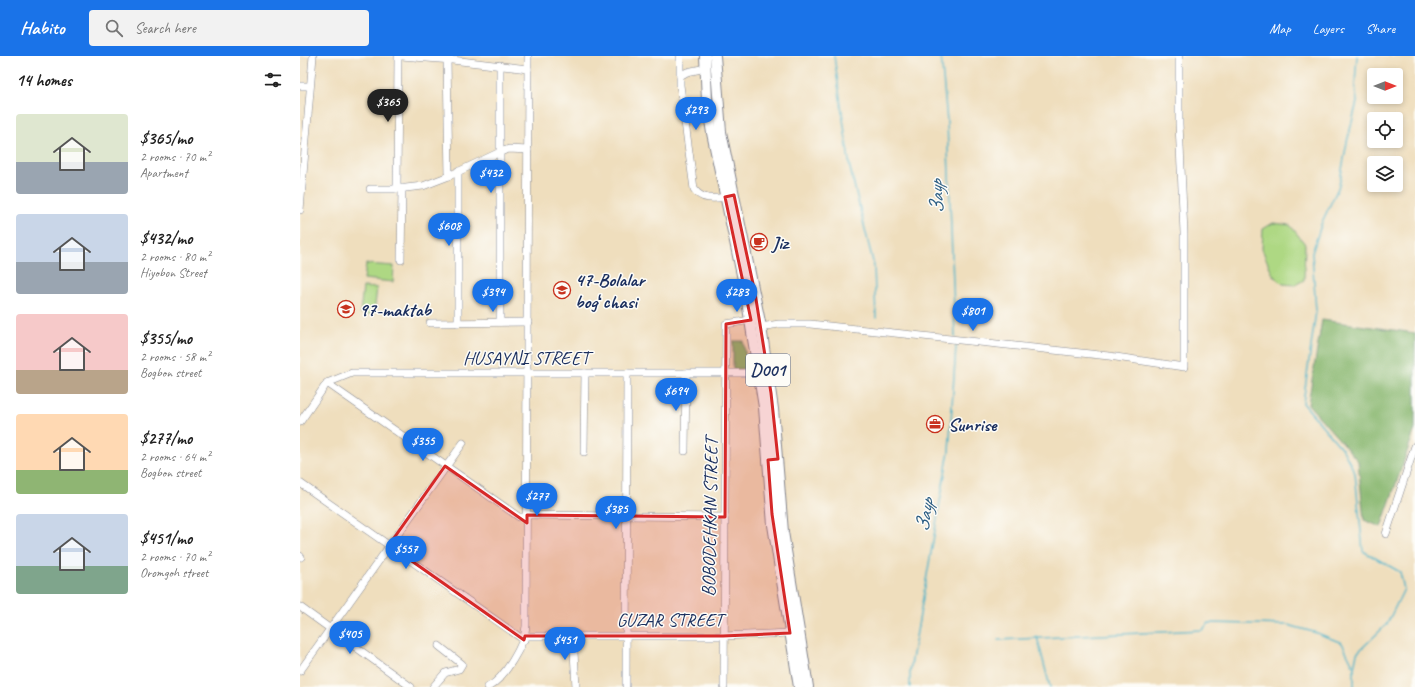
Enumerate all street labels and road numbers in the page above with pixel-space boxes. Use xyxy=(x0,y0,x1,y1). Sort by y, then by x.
street label: HUSAYNI STREET xyxy=(463,346,594,370)
road number: D001 xyxy=(746,354,790,386)
street label: BOBODEHKAN STREET xyxy=(697,433,723,597)
street label: GUZAR STREET xyxy=(617,608,728,632)

